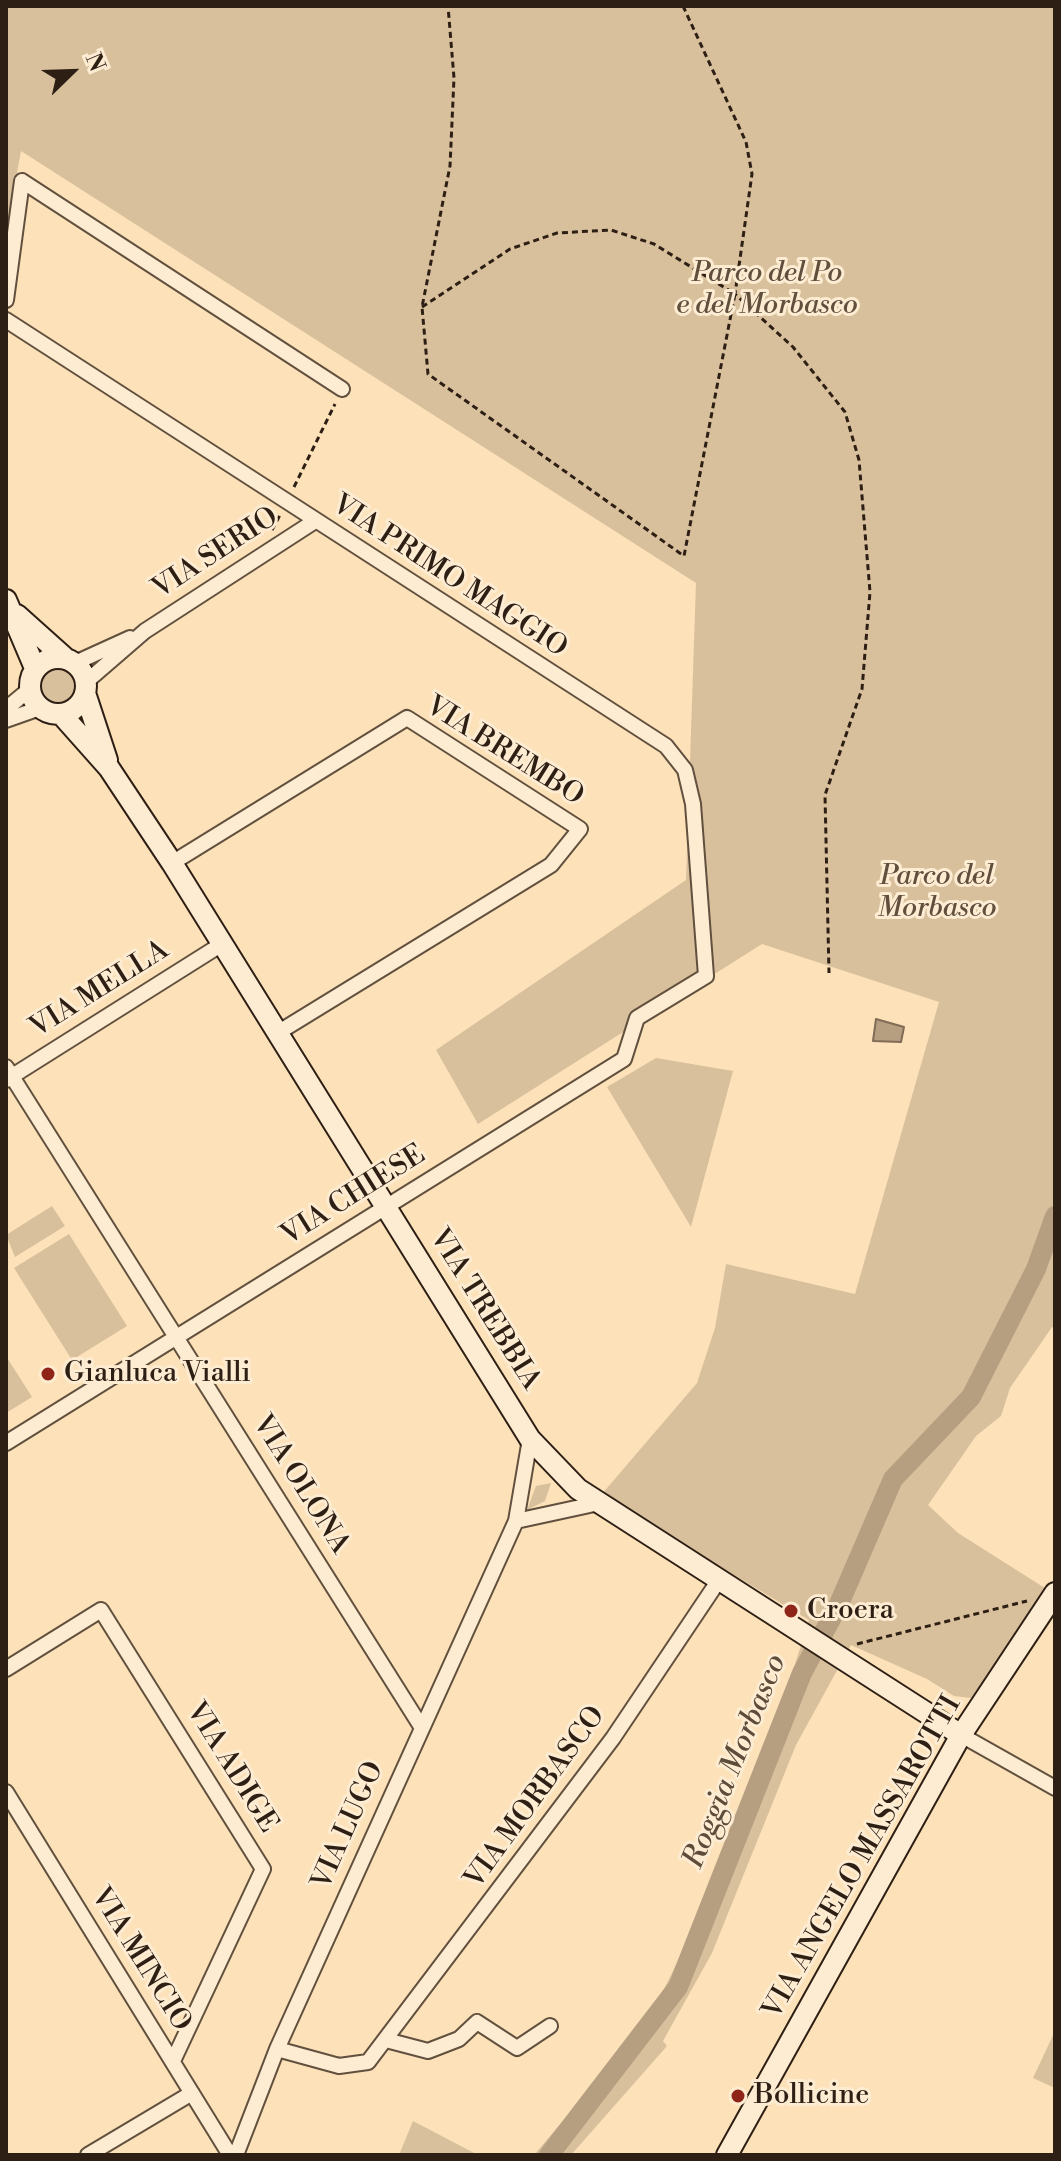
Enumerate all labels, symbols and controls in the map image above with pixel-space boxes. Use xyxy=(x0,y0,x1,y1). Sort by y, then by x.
north arrow xyxy=(32,32,112,112)
text: N xyxy=(79,49,110,76)
park label: Parco del Po e del Morbasco xyxy=(676,257,858,323)
street label: VIA PRIMO MAGGIO xyxy=(325,488,573,666)
street label: VIA SERIO xyxy=(147,501,285,607)
street label: VIA BREMBO xyxy=(419,690,589,814)
park label: Parco del Morbasco xyxy=(878,860,996,926)
street label: VIA MELLA xyxy=(25,934,175,1046)
street label: VIA CHIESE xyxy=(276,1139,432,1253)
street label: VIA TREBBIA xyxy=(421,1223,547,1397)
place label: Gianluca Vialli xyxy=(64,1357,251,1391)
marker: Gianluca Vialli xyxy=(39,1365,57,1383)
street label: VIA OLONA xyxy=(244,1409,356,1561)
place label: Croera xyxy=(807,1594,894,1628)
marker: Croera xyxy=(782,1602,800,1620)
water label: Roggia Morbasco xyxy=(677,1650,795,1874)
street label: VIA ANGELO MASSAROTTI xyxy=(757,1691,969,2025)
street label: VIA ADIGE xyxy=(178,1697,284,1839)
street label: VIA MORBASCO xyxy=(459,1700,613,1896)
street label: VIA LUGO xyxy=(306,1757,392,1895)
street label: VIA MINCIO xyxy=(83,1882,197,2038)
place label: Bollicine xyxy=(754,2079,869,2113)
marker: Bollicine xyxy=(729,2087,747,2105)

